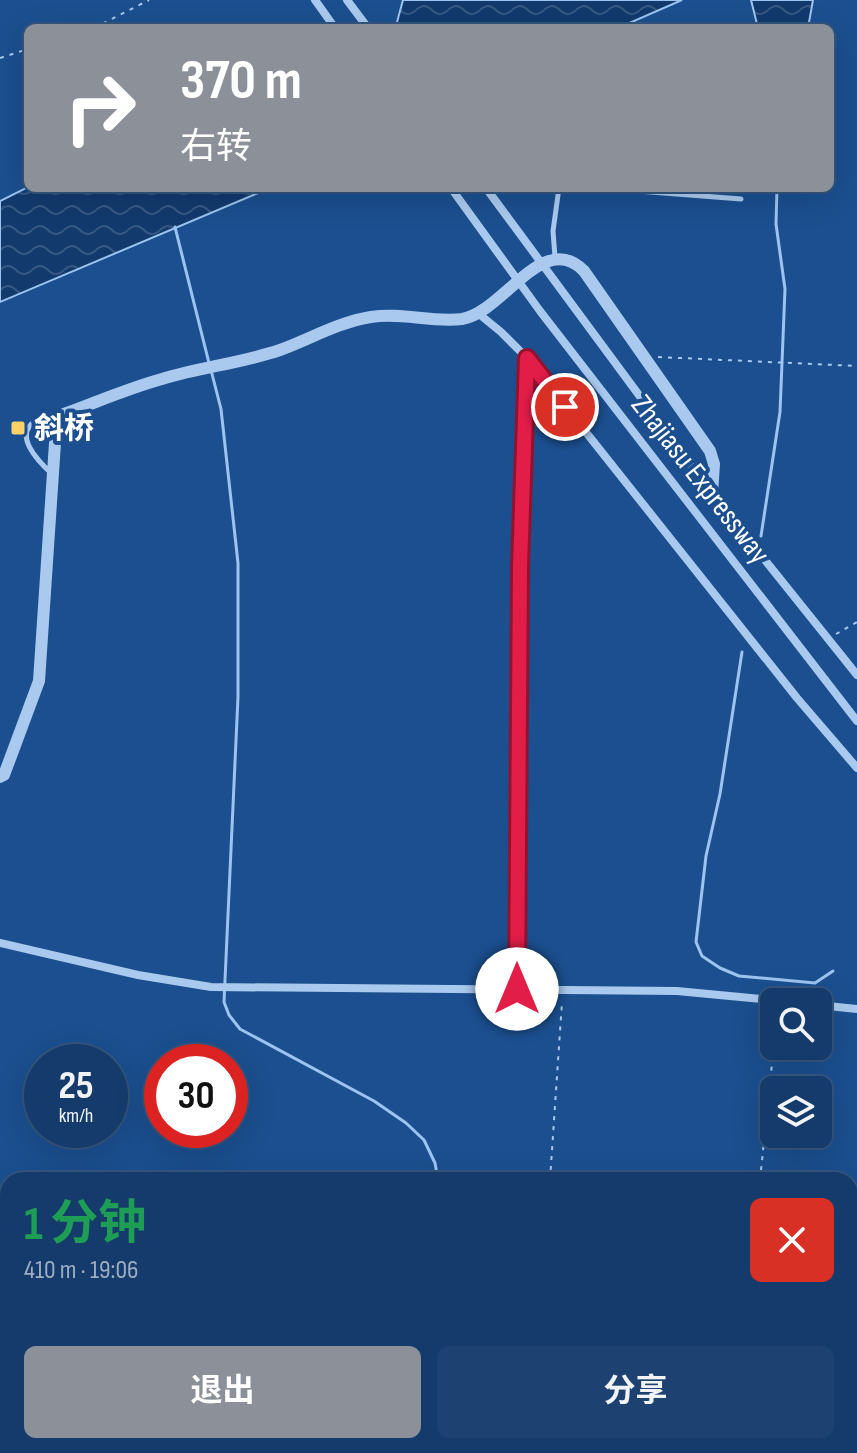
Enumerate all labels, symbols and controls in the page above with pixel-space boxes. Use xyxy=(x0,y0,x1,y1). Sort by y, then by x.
text: 370 m xyxy=(180,48,302,115)
icon: right xyxy=(48,56,152,160)
text: 右转 xyxy=(180,126,252,169)
pin xyxy=(531,373,599,441)
icon: arrive xyxy=(543,385,587,429)
street label: Zhajiasu Expressway xyxy=(623,388,778,571)
place label: 斜桥 xyxy=(34,411,94,447)
marker: 斜桥 xyxy=(9,419,27,437)
position arrow xyxy=(475,947,559,1031)
map controls xyxy=(760,988,832,1148)
button: search xyxy=(760,988,832,1060)
speed limit sign: 30 xyxy=(144,1044,248,1148)
text: 25 xyxy=(58,1062,94,1110)
button: layers xyxy=(760,1076,832,1148)
text: km/h xyxy=(59,1104,93,1128)
text: 1 分钟 xyxy=(24,1196,146,1253)
button: close xyxy=(750,1198,834,1282)
text: 410 m · 19:06 xyxy=(24,1255,138,1286)
button: 退出 xyxy=(24,1346,421,1438)
button: 分享 xyxy=(437,1346,834,1438)

